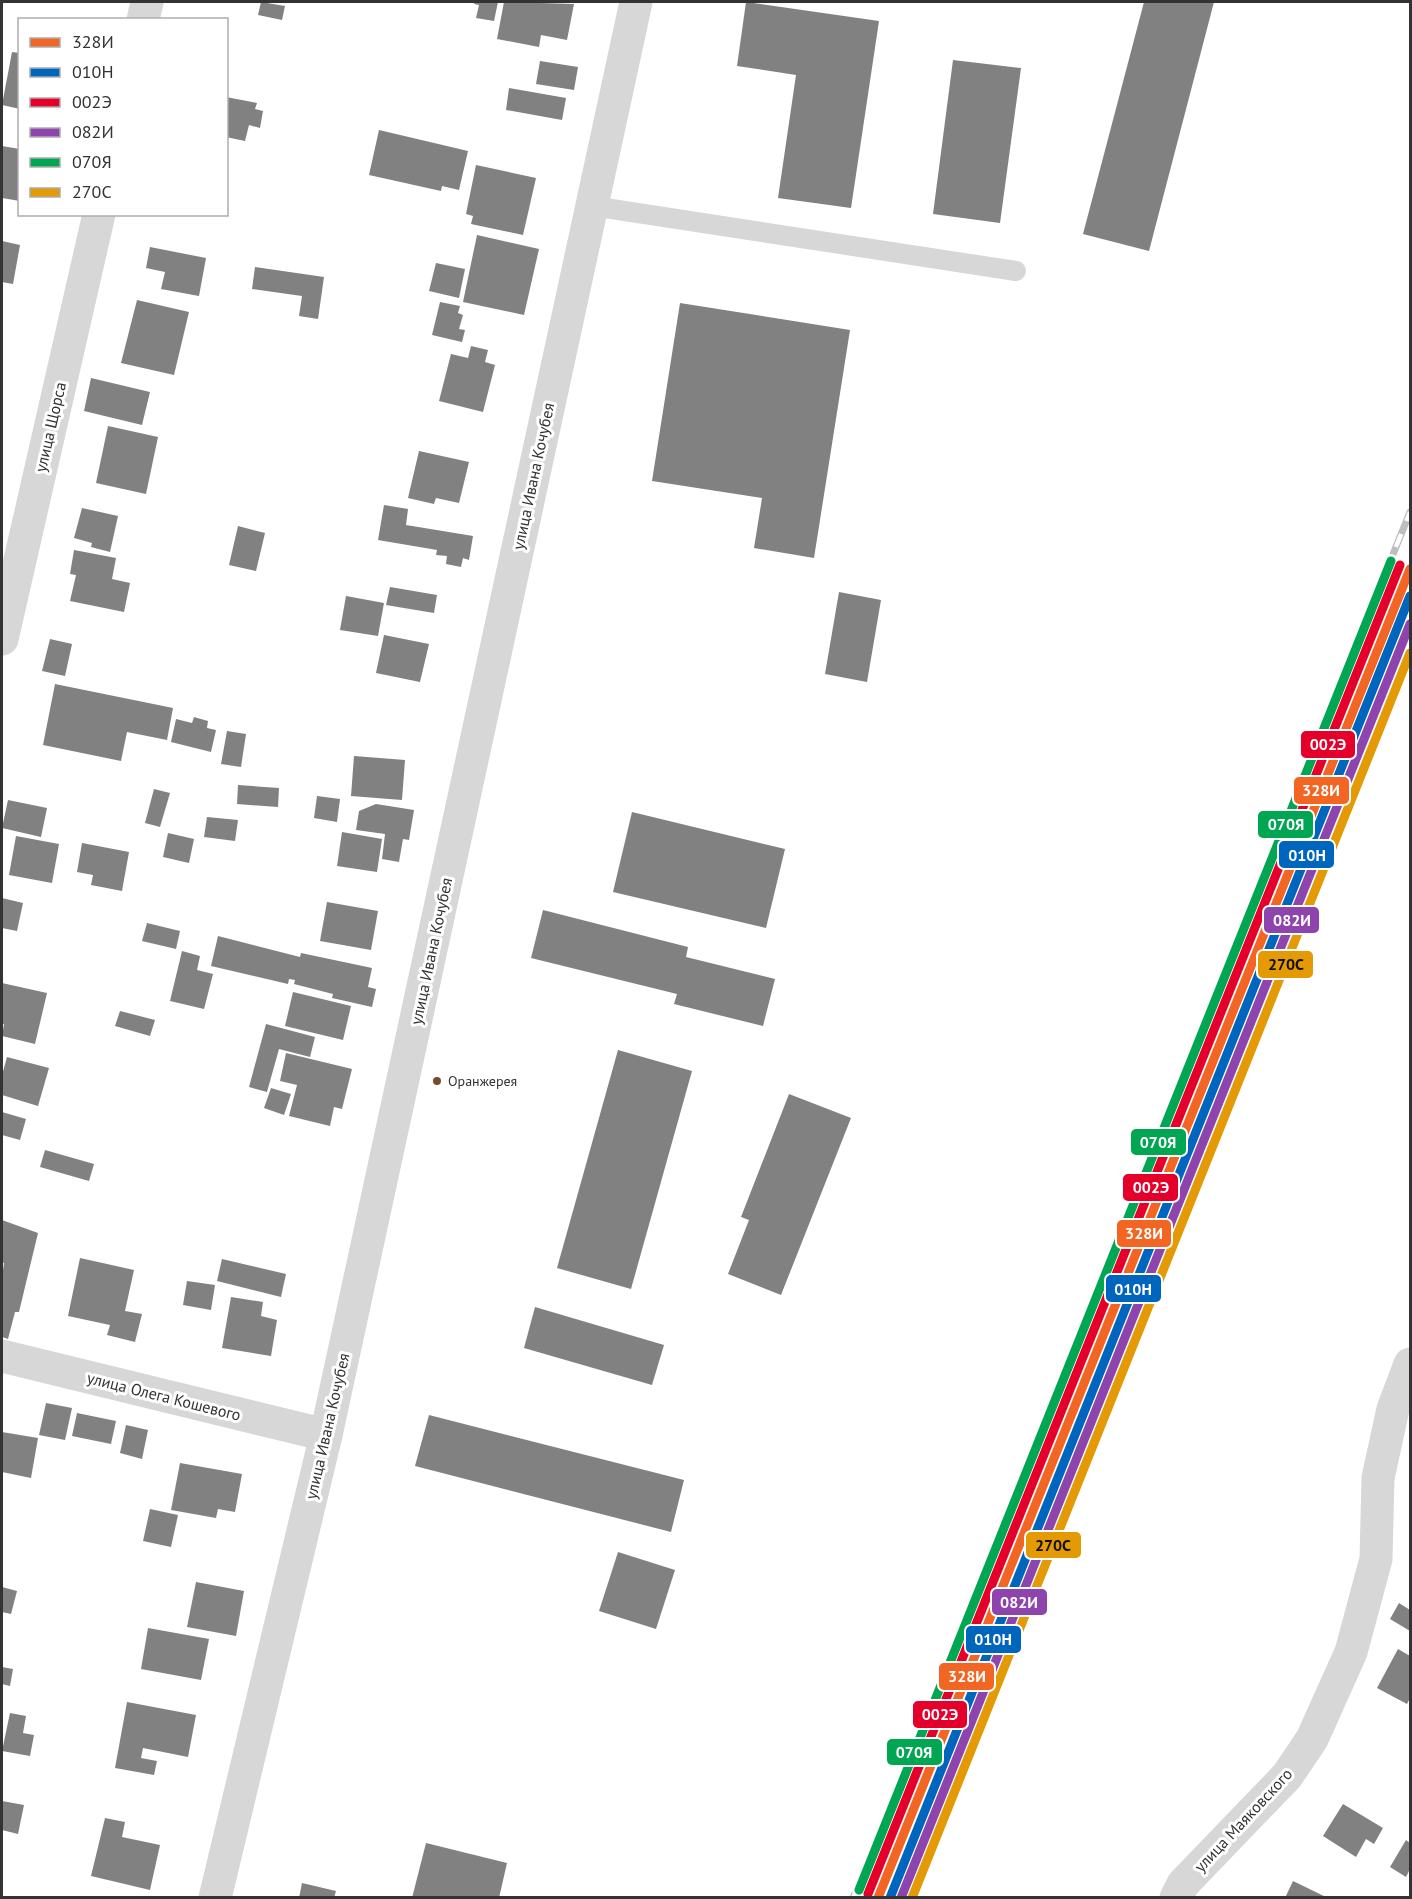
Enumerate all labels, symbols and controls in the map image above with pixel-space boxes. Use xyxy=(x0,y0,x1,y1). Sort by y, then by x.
legend xyxy=(18,18,228,216)
text: 328И xyxy=(72,30,114,53)
text: 010Н xyxy=(72,60,114,83)
text: 002Э xyxy=(72,90,112,113)
text: 082И xyxy=(72,120,114,143)
text: 070Я xyxy=(72,150,112,173)
text: 270С xyxy=(72,180,112,203)
street label: улица Щорса xyxy=(30,380,70,474)
street label: улица Ивана Кочубея xyxy=(508,401,558,551)
line badge: 002Э xyxy=(1300,730,1356,759)
text: 002Э xyxy=(1310,734,1346,754)
line badge: 328И xyxy=(1293,776,1350,805)
text: 328И xyxy=(1302,780,1340,800)
line badge: 070Я xyxy=(1257,810,1314,839)
text: 070Я xyxy=(1268,814,1304,834)
line badge: 010Н xyxy=(1278,840,1335,869)
text: 010Н xyxy=(1288,845,1326,865)
street label: улица Ивана Кочубея xyxy=(406,876,456,1026)
line badge: 082И xyxy=(1263,906,1320,934)
text: 082И xyxy=(1273,910,1311,930)
line badge: 270С xyxy=(1257,950,1314,979)
text: 270С xyxy=(1268,954,1304,974)
place label: Оранжерея xyxy=(448,1072,517,1090)
marker: Оранжерея xyxy=(431,1075,443,1087)
line badge: 070Я xyxy=(1130,1128,1187,1156)
text: 070Я xyxy=(1140,1132,1176,1152)
line badge: 002Э xyxy=(1122,1173,1179,1202)
text: 002Э xyxy=(1133,1177,1169,1197)
line badge: 328И xyxy=(1116,1219,1172,1248)
text: 328И xyxy=(1125,1223,1163,1243)
line badge: 010Н xyxy=(1105,1274,1162,1303)
text: 010Н xyxy=(1114,1279,1152,1299)
street label: улица Ивана Кочубея xyxy=(300,1351,354,1501)
street label: улица Олега Кошевого xyxy=(85,1367,243,1425)
line badge: 270С xyxy=(1025,1531,1082,1559)
text: 270С xyxy=(1035,1535,1071,1555)
line badge: 082И xyxy=(991,1588,1048,1616)
text: 082И xyxy=(1000,1592,1038,1612)
line badge: 010Н xyxy=(965,1625,1022,1654)
text: 010Н xyxy=(974,1629,1012,1649)
line badge: 328И xyxy=(938,1662,995,1691)
text: 328И xyxy=(948,1666,986,1686)
line badge: 002Э xyxy=(912,1700,968,1729)
text: 002Э xyxy=(922,1704,958,1724)
line badge: 070Я xyxy=(886,1738,943,1766)
text: 070Я xyxy=(896,1742,932,1762)
street label: улица Маяковского xyxy=(1190,1764,1296,1876)

